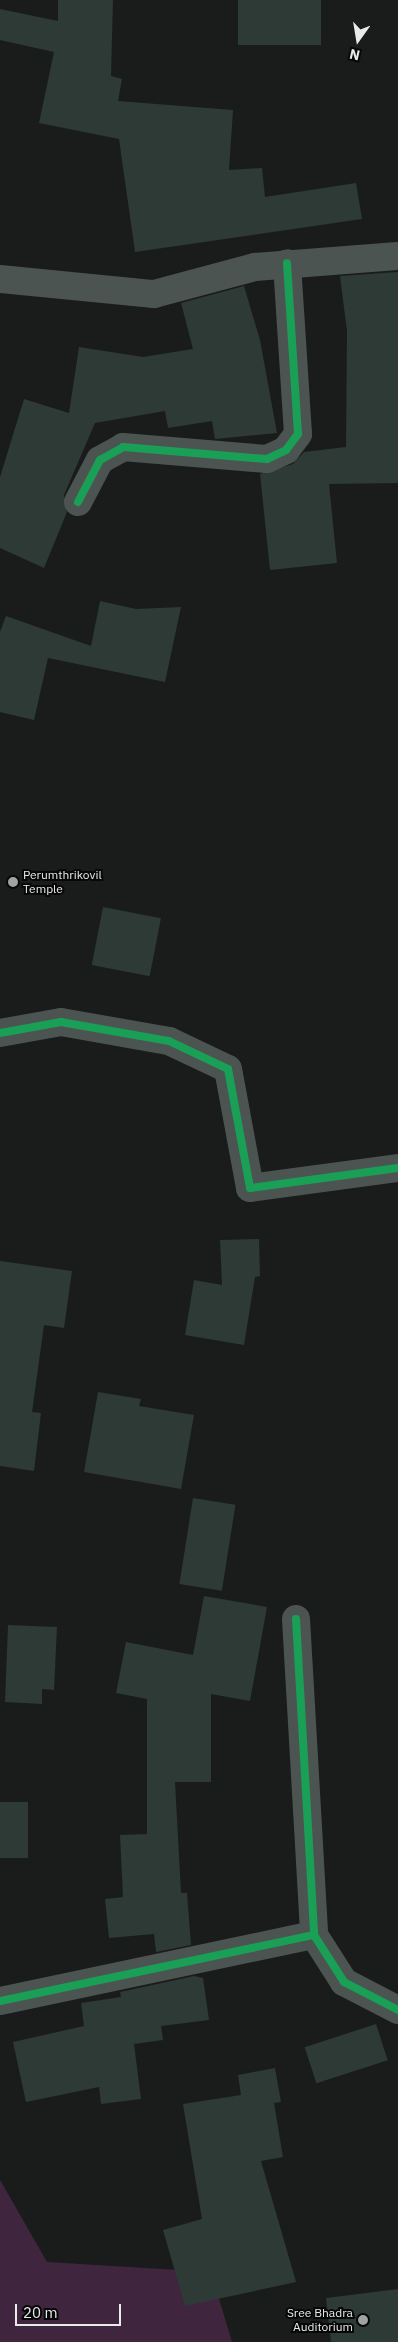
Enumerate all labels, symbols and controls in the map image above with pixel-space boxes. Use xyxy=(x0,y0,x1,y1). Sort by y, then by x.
north arrow xyxy=(333,15,383,65)
text: N xyxy=(348,45,362,65)
place label: Perumthrikovil Temple xyxy=(23,868,102,896)
marker: Perumthrikovil Temple xyxy=(7,876,19,888)
scale bar xyxy=(18,2294,124,2326)
text: 20 m xyxy=(23,2303,58,2322)
place label: Sree Bhadra Auditorium xyxy=(287,2306,353,2334)
marker: Sree Bhadra Auditorium xyxy=(357,2314,369,2326)

